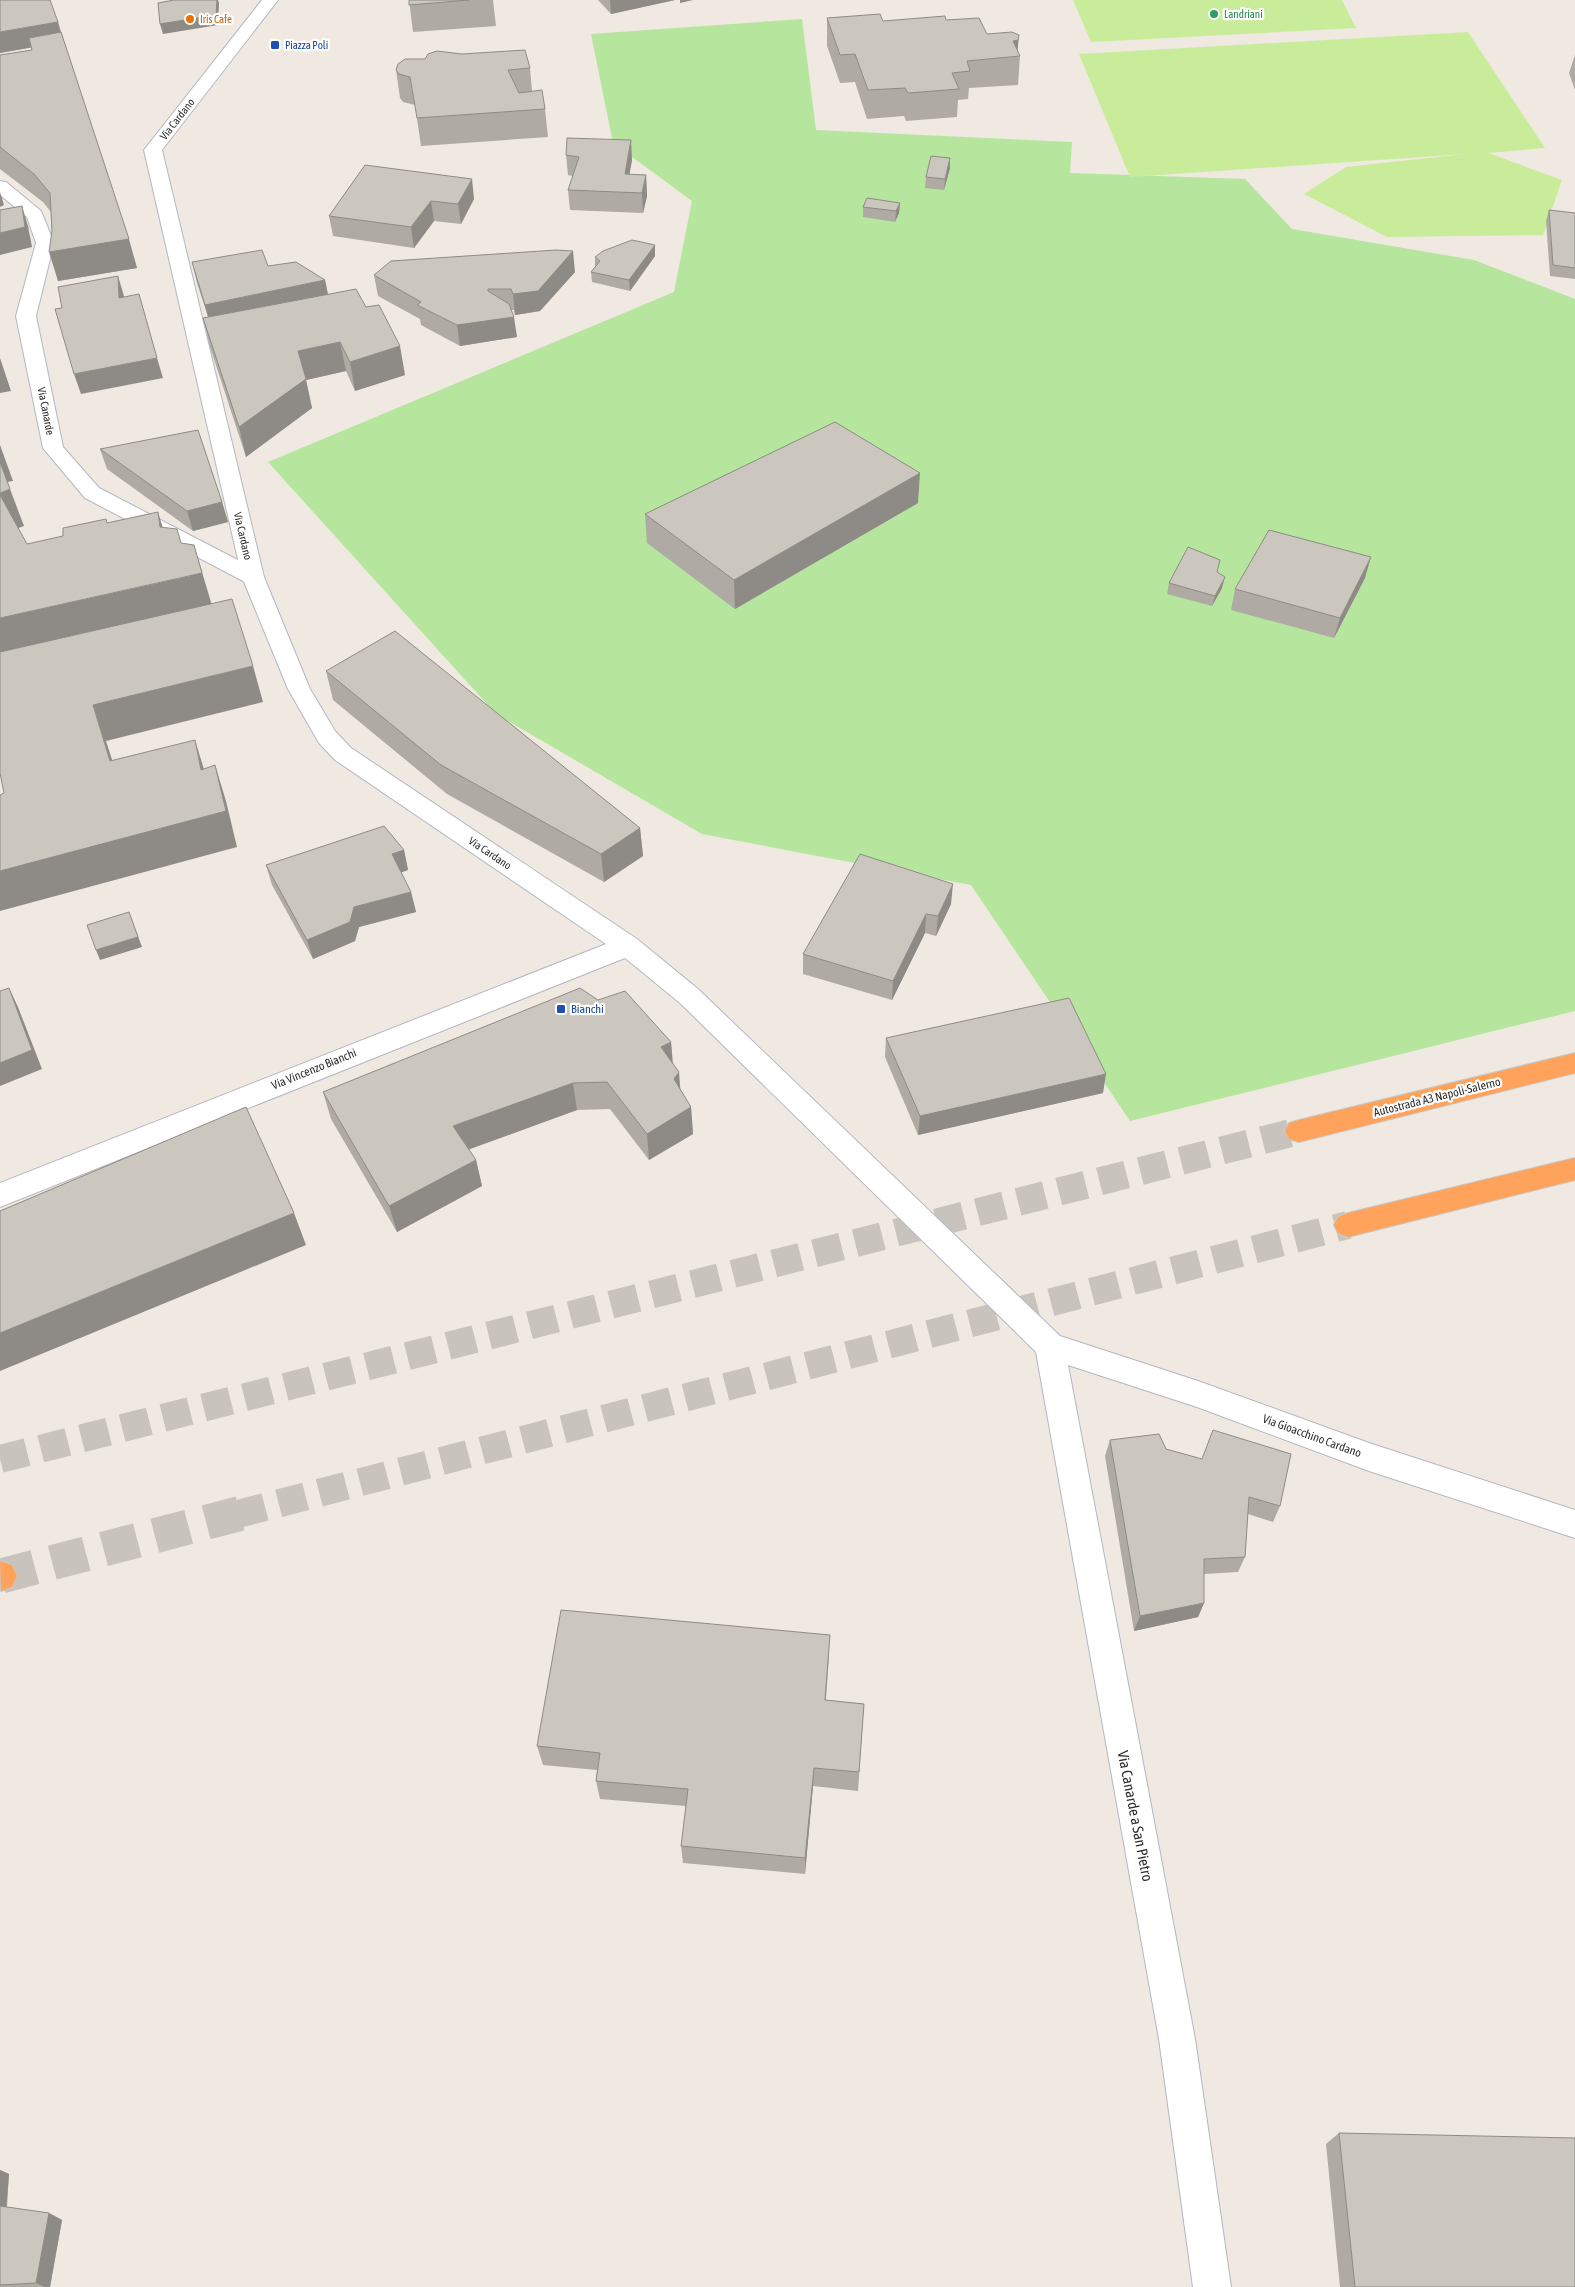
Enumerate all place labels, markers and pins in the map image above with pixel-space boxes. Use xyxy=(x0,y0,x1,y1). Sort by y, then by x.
marker: Landriani xyxy=(1208,8,1220,20)
place label: Landriani xyxy=(1224,8,1263,20)
marker: Iris Cafe xyxy=(184,13,196,25)
place label: Iris Cafe xyxy=(200,13,232,25)
marker: Piazza Poli xyxy=(269,39,281,51)
place label: Piazza Poli xyxy=(285,39,328,51)
place label: Bianchi xyxy=(571,1002,604,1016)
marker: Bianchi xyxy=(555,1003,567,1015)

